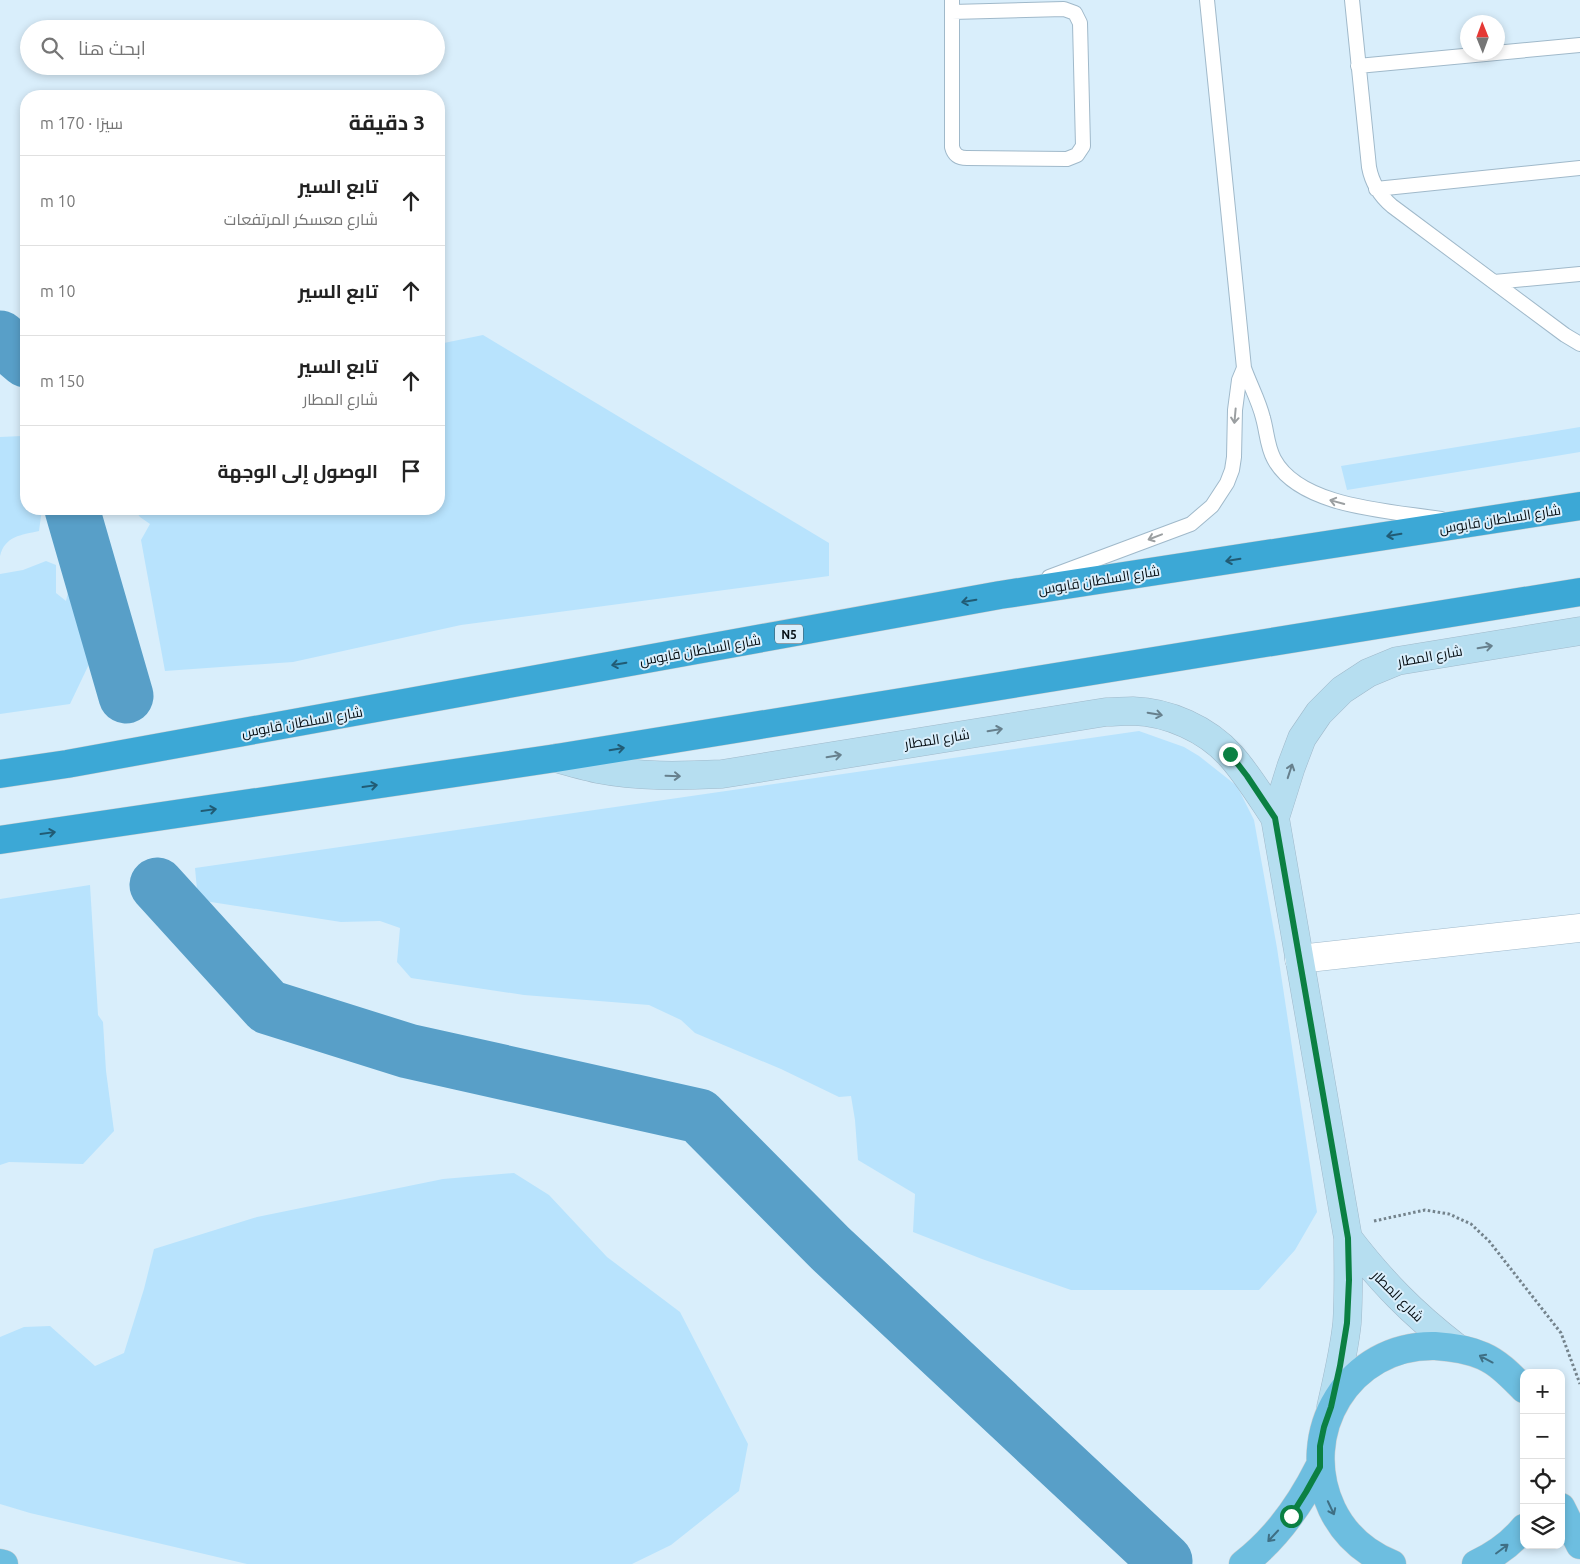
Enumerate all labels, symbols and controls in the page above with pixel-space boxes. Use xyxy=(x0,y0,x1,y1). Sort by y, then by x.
north arrow xyxy=(1460,15,1505,60)
search box xyxy=(20,20,445,75)
icon: search xyxy=(38,34,66,62)
text: ابحث هنا xyxy=(78,37,146,59)
text: 3 دقيقة xyxy=(349,110,425,134)
text: سيرًا · 170 m xyxy=(40,114,123,132)
text: تابع السير xyxy=(298,175,378,197)
icon: ahead xyxy=(397,187,425,215)
text: 10 m xyxy=(40,192,76,210)
text: شارع معسكر المرتفعات xyxy=(224,210,378,228)
icon: ahead xyxy=(397,277,425,305)
text: تابع السير xyxy=(298,280,378,302)
text: 10 m xyxy=(40,282,76,300)
text: تابع السير xyxy=(298,355,378,377)
icon: ahead xyxy=(397,367,425,395)
text: 150 m xyxy=(40,372,85,390)
text: شارع المطار xyxy=(303,390,378,408)
one-way arrow xyxy=(1230,407,1239,423)
icon: arrive xyxy=(397,457,425,485)
text: الوصول إلى الوجهة xyxy=(218,460,378,482)
one-way arrow xyxy=(1330,496,1346,506)
street label: شارع السلطان قابوس xyxy=(1438,501,1562,537)
one-way arrow xyxy=(1386,531,1402,541)
one-way arrow xyxy=(1148,533,1163,542)
one-way arrow xyxy=(1225,555,1241,565)
street label: شارع السلطان قابوس xyxy=(1037,562,1161,598)
one-way arrow xyxy=(961,597,977,607)
road number: N5 xyxy=(775,624,803,644)
street label: شارع السلطان قابوس xyxy=(638,631,762,670)
one-way arrow xyxy=(1477,641,1493,651)
street label: شارع المطار xyxy=(1395,642,1464,671)
one-way arrow xyxy=(612,660,628,670)
street label: شارع السلطان قابوس xyxy=(240,703,364,742)
one-way arrow xyxy=(1147,710,1163,719)
one-way arrow xyxy=(986,725,1002,735)
street label: شارع المطار xyxy=(902,726,971,753)
one-way arrow xyxy=(609,743,625,753)
route end xyxy=(1219,743,1242,766)
one-way arrow xyxy=(826,750,842,760)
one-way arrow xyxy=(1285,764,1295,780)
one-way arrow xyxy=(665,771,681,781)
one-way arrow xyxy=(361,781,377,791)
one-way arrow xyxy=(201,804,217,814)
one-way arrow xyxy=(40,828,56,838)
street label: شارع المطار xyxy=(1368,1266,1427,1326)
one-way arrow xyxy=(1479,1354,1494,1364)
map controls xyxy=(1520,1369,1565,1549)
button: + xyxy=(1520,1369,1565,1414)
button: − xyxy=(1520,1414,1565,1459)
button: locate xyxy=(1520,1459,1565,1504)
one-way arrow xyxy=(1327,1500,1337,1515)
button: layers xyxy=(1520,1504,1565,1549)
route start xyxy=(1280,1505,1303,1528)
one-way arrow xyxy=(1267,1530,1279,1543)
one-way arrow xyxy=(1495,1544,1509,1554)

